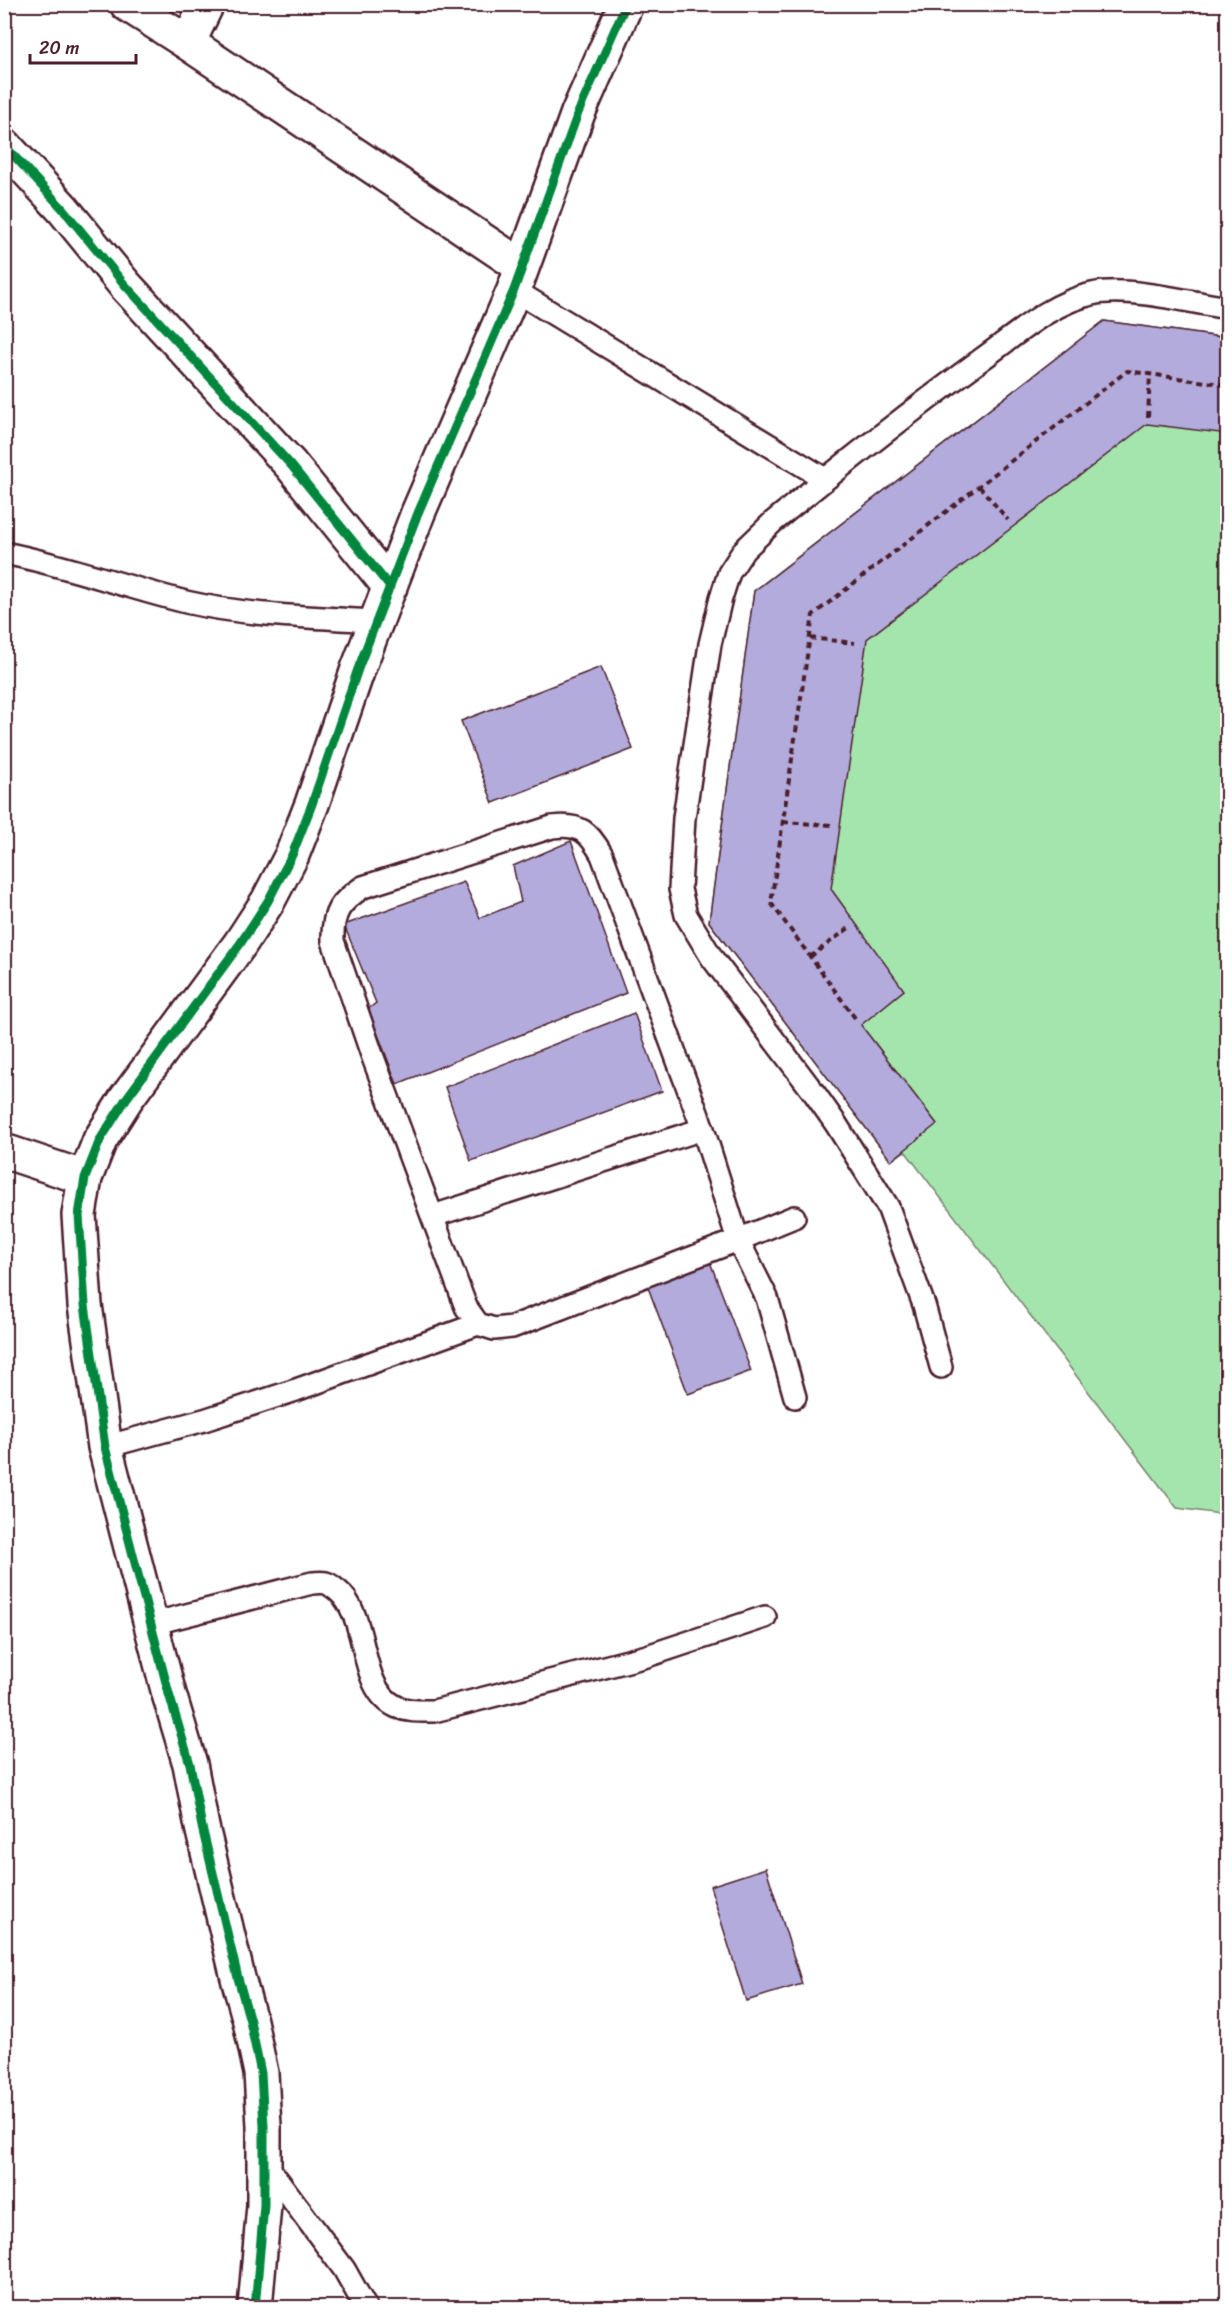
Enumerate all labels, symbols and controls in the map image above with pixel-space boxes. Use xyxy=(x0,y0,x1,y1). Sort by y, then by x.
scale bar xyxy=(30,27,136,65)
text: 20 m xyxy=(39,32,79,64)

